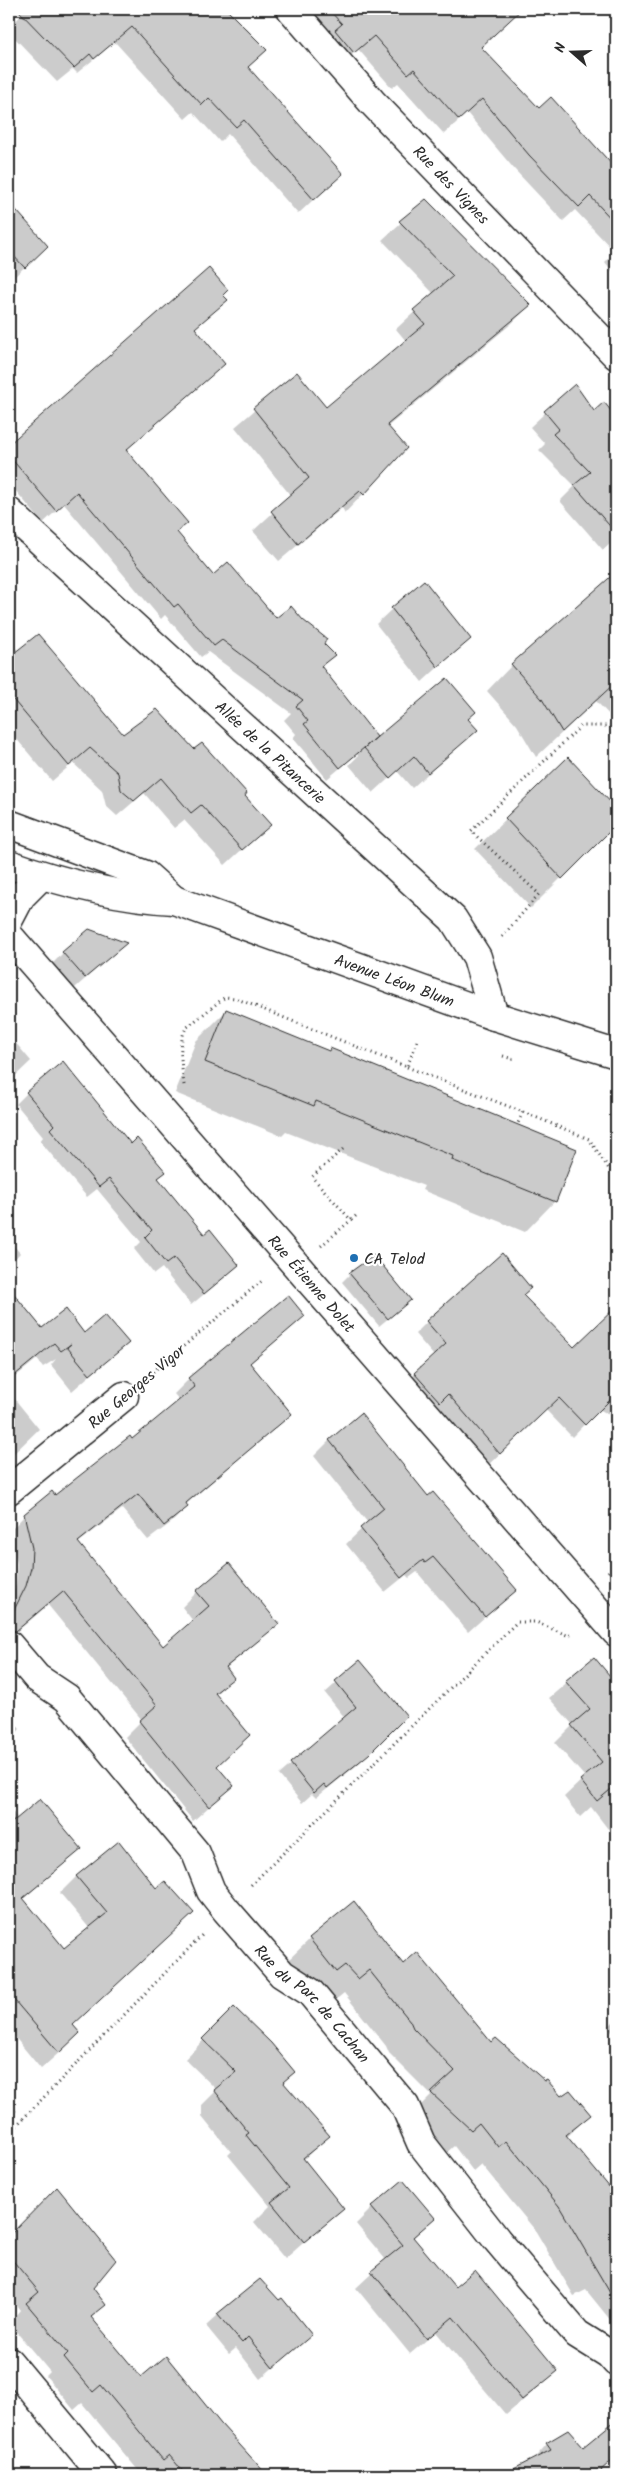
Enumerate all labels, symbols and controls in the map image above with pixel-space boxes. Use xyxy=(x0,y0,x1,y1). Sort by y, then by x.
north arrow xyxy=(548,28,598,78)
text: N xyxy=(549,40,573,56)
street label: Rue des Vignes xyxy=(406,140,495,231)
street label: Allée de la Pitancerie xyxy=(208,695,331,811)
street label: Avenue Léon Blum xyxy=(330,948,458,1015)
street label: Rue Étienne Dolet xyxy=(261,1230,361,1340)
place label: CA Telod xyxy=(364,1247,426,1272)
marker: CA Telod xyxy=(348,1252,360,1264)
street label: Rue Georges Vigor xyxy=(83,1338,193,1436)
street label: Rue du Parc de Cachan xyxy=(248,1939,375,2069)

